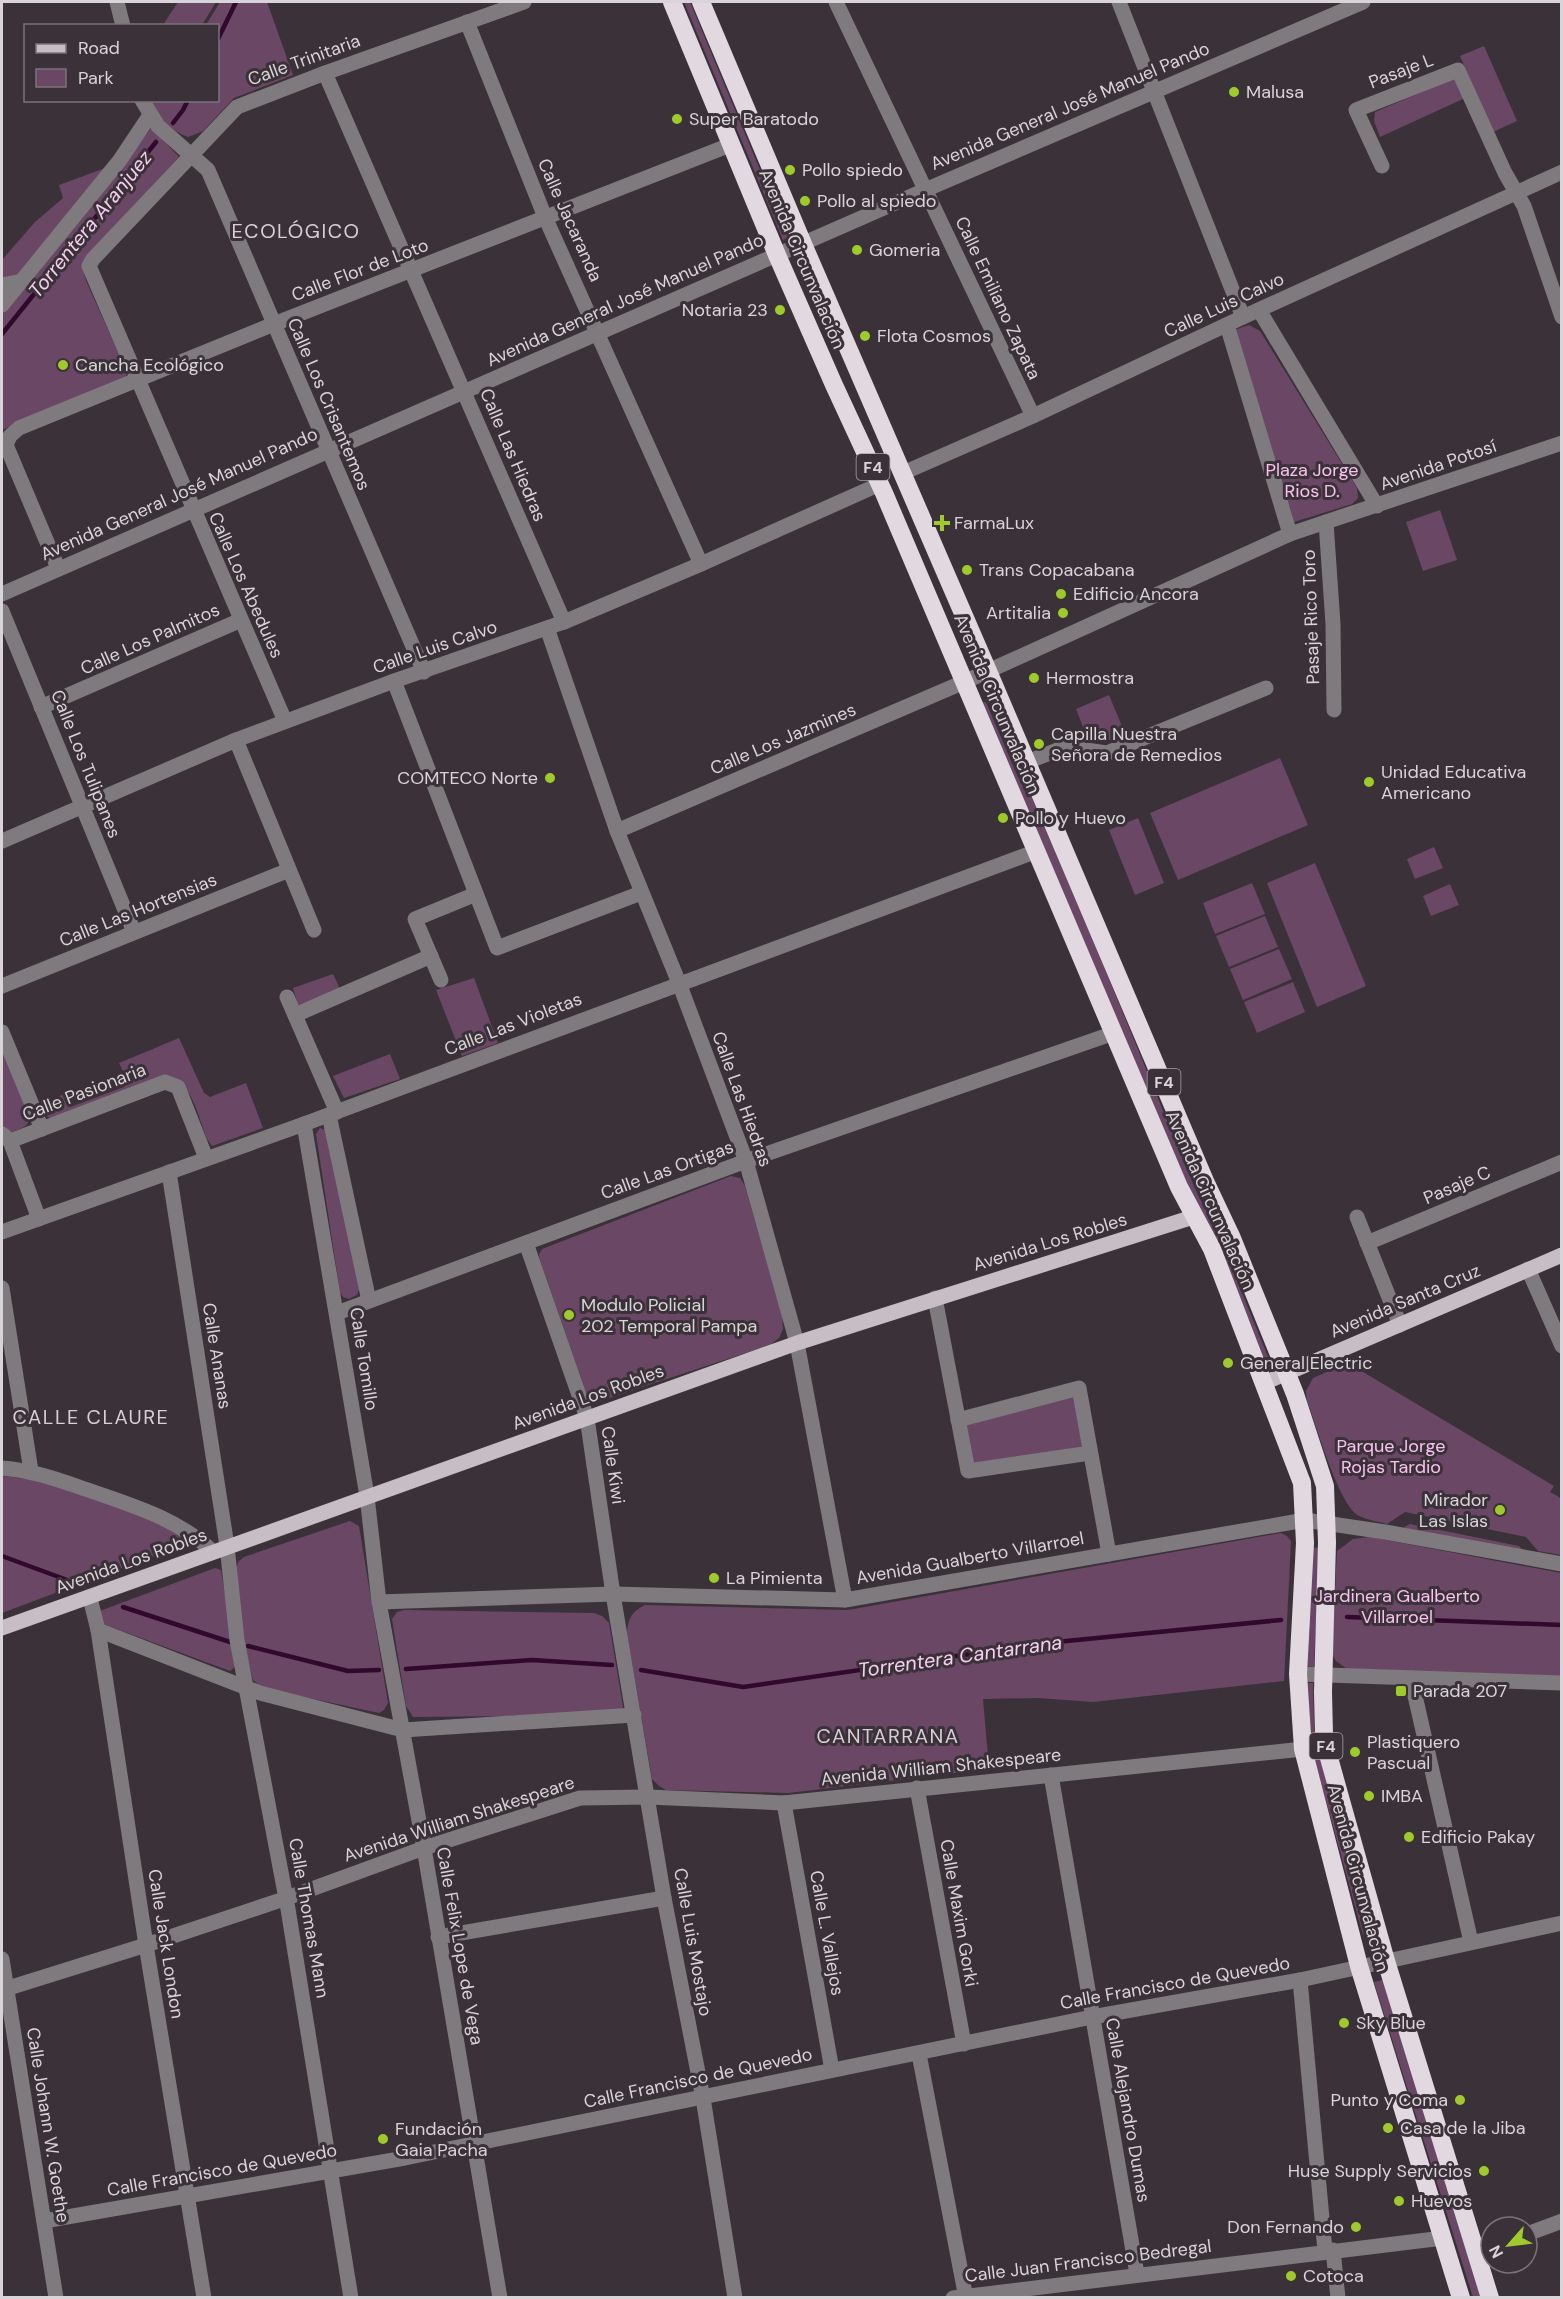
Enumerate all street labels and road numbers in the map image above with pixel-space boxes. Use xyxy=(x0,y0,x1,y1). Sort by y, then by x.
street label: Calle Trinitaria xyxy=(244,29,364,91)
street label: Avenida General José Manuel Pando xyxy=(927,36,1213,176)
street label: Pasaje L xyxy=(1365,48,1437,94)
street label: Calle Jacaranda xyxy=(532,155,608,285)
street label: Avenida Circunvalación xyxy=(753,165,851,353)
street label: Calle Emiliano Zapata xyxy=(950,213,1046,383)
street label: Avenida General José Manuel Pando xyxy=(483,228,767,372)
street label: Calle Flor de Loto xyxy=(288,233,432,307)
street label: Calle Luis Calvo xyxy=(1160,267,1288,343)
street label: Calle Los Crisantemos xyxy=(282,314,376,494)
street label: Calle Las Hiedras xyxy=(474,385,552,525)
street label: Avenida General José Manuel Pando xyxy=(37,422,321,566)
street label: Avenida Potosí xyxy=(1377,434,1499,496)
road number: F4 xyxy=(856,454,890,480)
street label: Calle Los Abedules xyxy=(203,508,289,662)
street label: Pasaje Rico Toro xyxy=(1297,549,1325,685)
street label: Calle Los Palmitos xyxy=(77,598,223,680)
street label: Avenida Circunvalación xyxy=(948,610,1046,798)
street label: Calle Luis Calvo xyxy=(370,614,500,680)
street label: Calle Los Tulipanes xyxy=(45,686,127,842)
street label: Calle Los Jazmines xyxy=(706,697,860,781)
street label: Calle Las Hortensias xyxy=(56,867,220,953)
street label: Calle Las Violetas xyxy=(441,987,585,1061)
street label: Calle Las Hiedras xyxy=(706,1028,778,1170)
street label: Calle Pasionaria xyxy=(19,1057,149,1127)
road number: F4 xyxy=(1148,1069,1180,1095)
street label: Avenida Circunvalación xyxy=(1160,1107,1260,1293)
street label: Calle Las Ortigas xyxy=(597,1135,737,1205)
street label: Pasaje C xyxy=(1420,1160,1494,1210)
street label: Avenida Los Robles xyxy=(970,1207,1130,1277)
street label: Avenida Santa Cruz xyxy=(1326,1258,1484,1344)
street label: Calle Ananas xyxy=(197,1301,237,1411)
street label: Calle Tomillo xyxy=(344,1306,384,1412)
street label: Avenida Los Robles xyxy=(509,1358,667,1436)
street label: Calle Kiwi xyxy=(596,1424,630,1506)
street label: Avenida Los Robles xyxy=(52,1522,210,1600)
street label: Avenida Gualberto Villarroel xyxy=(854,1526,1086,1590)
road number: F4 xyxy=(1310,1733,1342,1759)
street label: Avenida William Shakespeare xyxy=(820,1742,1062,1792)
street label: Avenida William Shakespeare xyxy=(340,1770,578,1868)
street label: Avenida Circunvalación xyxy=(1321,1782,1395,1974)
street label: Calle Thomas Mann xyxy=(283,1836,335,2000)
street label: Calle Maxim Gorki xyxy=(934,1837,984,1989)
street label: Calle Felix Lope de Vega xyxy=(431,1845,489,2047)
street label: Calle Luis Mostajo xyxy=(668,1866,718,2018)
street label: Calle Jack London xyxy=(142,1867,190,2021)
street label: Calle L. Vallejos xyxy=(804,1869,850,1997)
street label: Calle Francisco de Quevedo xyxy=(1058,1951,1292,2015)
street label: Calle Alejandro Dumas xyxy=(1100,2016,1156,2204)
street label: Calle Johann W. Goethe xyxy=(21,2026,75,2224)
street label: Calle Francisco de Quevedo xyxy=(581,2042,815,2114)
street label: Calle Francisco de Quevedo xyxy=(105,2138,339,2202)
street label: Calle Juan Francisco Bedregal xyxy=(963,2234,1213,2288)

